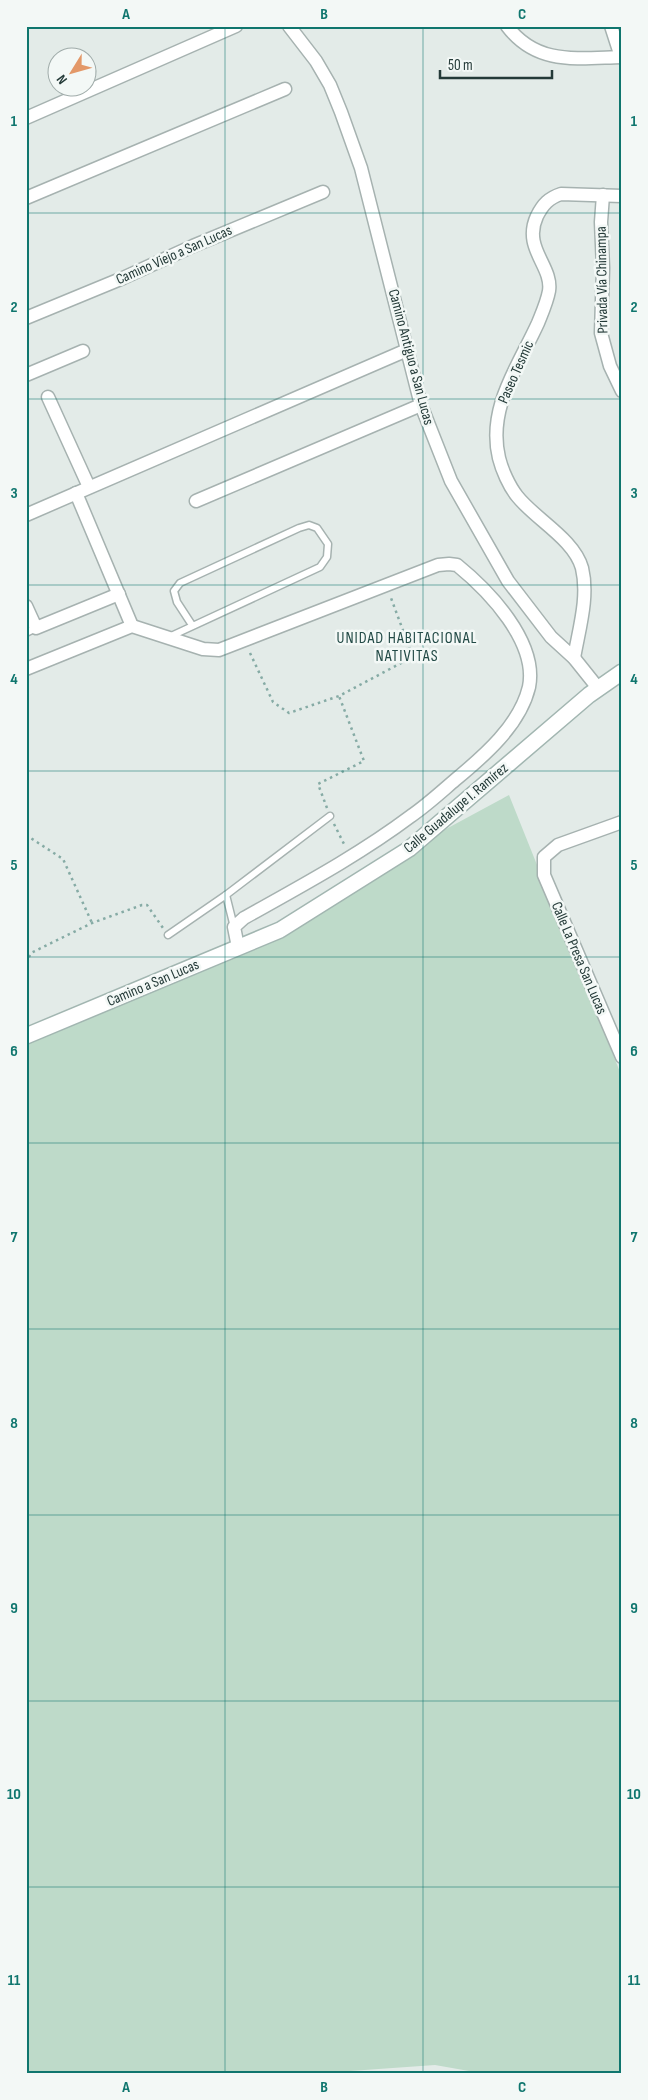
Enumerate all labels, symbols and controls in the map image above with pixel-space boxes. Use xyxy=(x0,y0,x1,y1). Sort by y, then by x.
text: A xyxy=(121,5,130,24)
text: B xyxy=(320,5,328,24)
text: C xyxy=(518,5,526,24)
north arrow xyxy=(48,48,98,98)
scale bar xyxy=(440,48,553,80)
text: 50 m xyxy=(448,56,473,75)
text: N xyxy=(53,71,71,88)
text: 1 xyxy=(11,112,18,131)
text: 1 xyxy=(631,112,638,131)
street label: Camino Viejo a San Lucas xyxy=(113,221,235,289)
street label: Privada Vía Chinampa xyxy=(592,226,612,334)
street label: Camino Antiguo a San Lucas xyxy=(384,287,438,427)
text: 2 xyxy=(10,298,18,317)
text: 2 xyxy=(630,298,638,317)
street label: Paseo Tesmic xyxy=(494,338,538,406)
text: 3 xyxy=(10,484,18,503)
text: 3 xyxy=(630,484,638,503)
district label: UNIDAD HABITACIONAL NATIVITAS xyxy=(337,629,477,666)
text: 4 xyxy=(10,670,18,689)
text: 4 xyxy=(630,670,638,689)
street label: Calle Guadalupe I. Ramírez xyxy=(400,758,513,857)
text: 5 xyxy=(10,856,18,875)
text: 5 xyxy=(630,856,638,875)
street label: Calle La Presa San Lucas xyxy=(547,899,611,1017)
street label: Camino a San Lucas xyxy=(104,955,202,1011)
text: 6 xyxy=(10,1042,18,1061)
text: 6 xyxy=(630,1042,638,1061)
text: 7 xyxy=(11,1228,18,1247)
text: 7 xyxy=(631,1228,638,1247)
text: 8 xyxy=(10,1414,18,1433)
text: 8 xyxy=(630,1414,638,1433)
text: 9 xyxy=(10,1599,18,1618)
text: 9 xyxy=(630,1599,638,1618)
text: 10 xyxy=(7,1785,21,1804)
text: 10 xyxy=(627,1785,641,1804)
text: 11 xyxy=(8,1971,21,1990)
text: 11 xyxy=(628,1971,641,1990)
text: A xyxy=(121,2078,130,2097)
text: B xyxy=(320,2078,328,2097)
text: C xyxy=(518,2078,526,2097)

